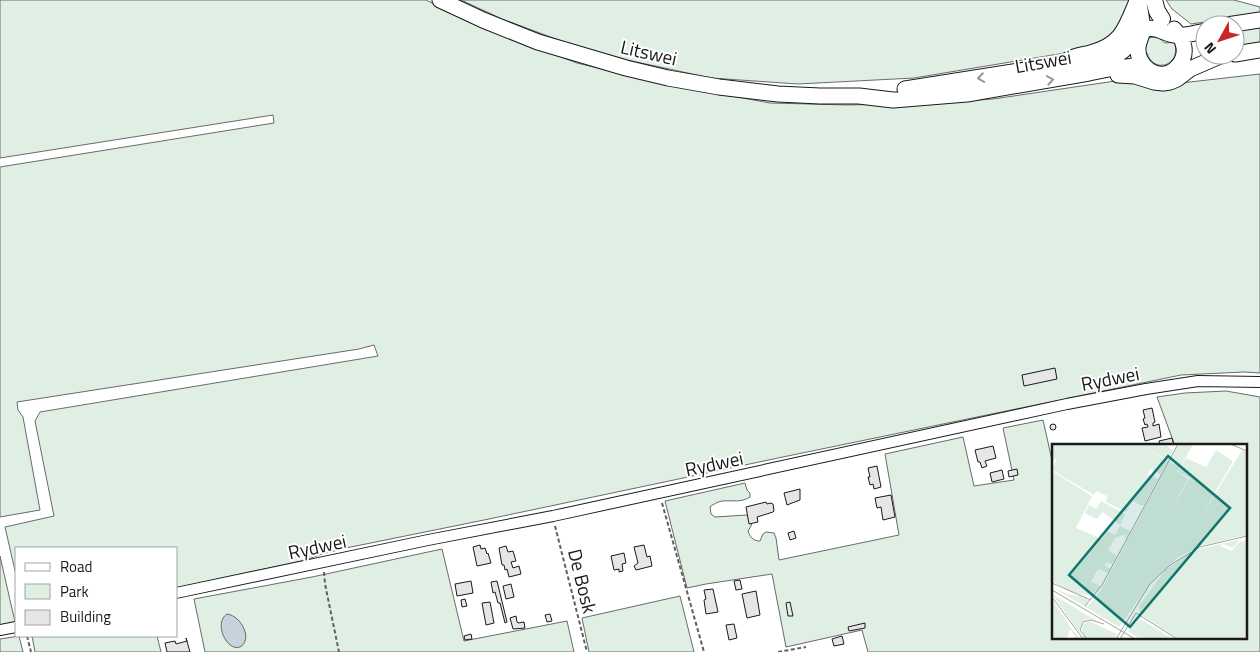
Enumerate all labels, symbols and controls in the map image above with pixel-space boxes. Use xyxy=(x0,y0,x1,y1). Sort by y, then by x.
north arrow xyxy=(1195,15,1245,65)
street label: Litswei xyxy=(618,31,680,73)
text: N xyxy=(1198,38,1221,59)
street label: Litswei xyxy=(1012,42,1074,80)
one-way arrow xyxy=(976,72,985,82)
one-way arrow xyxy=(1046,76,1054,86)
street label: Rydwei xyxy=(1078,358,1142,398)
street label: Rydwei xyxy=(682,443,746,483)
inset map xyxy=(1052,444,1248,640)
street label: Rydwei xyxy=(285,526,349,566)
street label: De Bosk xyxy=(561,546,605,616)
legend xyxy=(15,547,178,637)
text: Road xyxy=(60,555,92,578)
text: Park xyxy=(60,580,89,603)
text: Building xyxy=(60,605,111,628)

